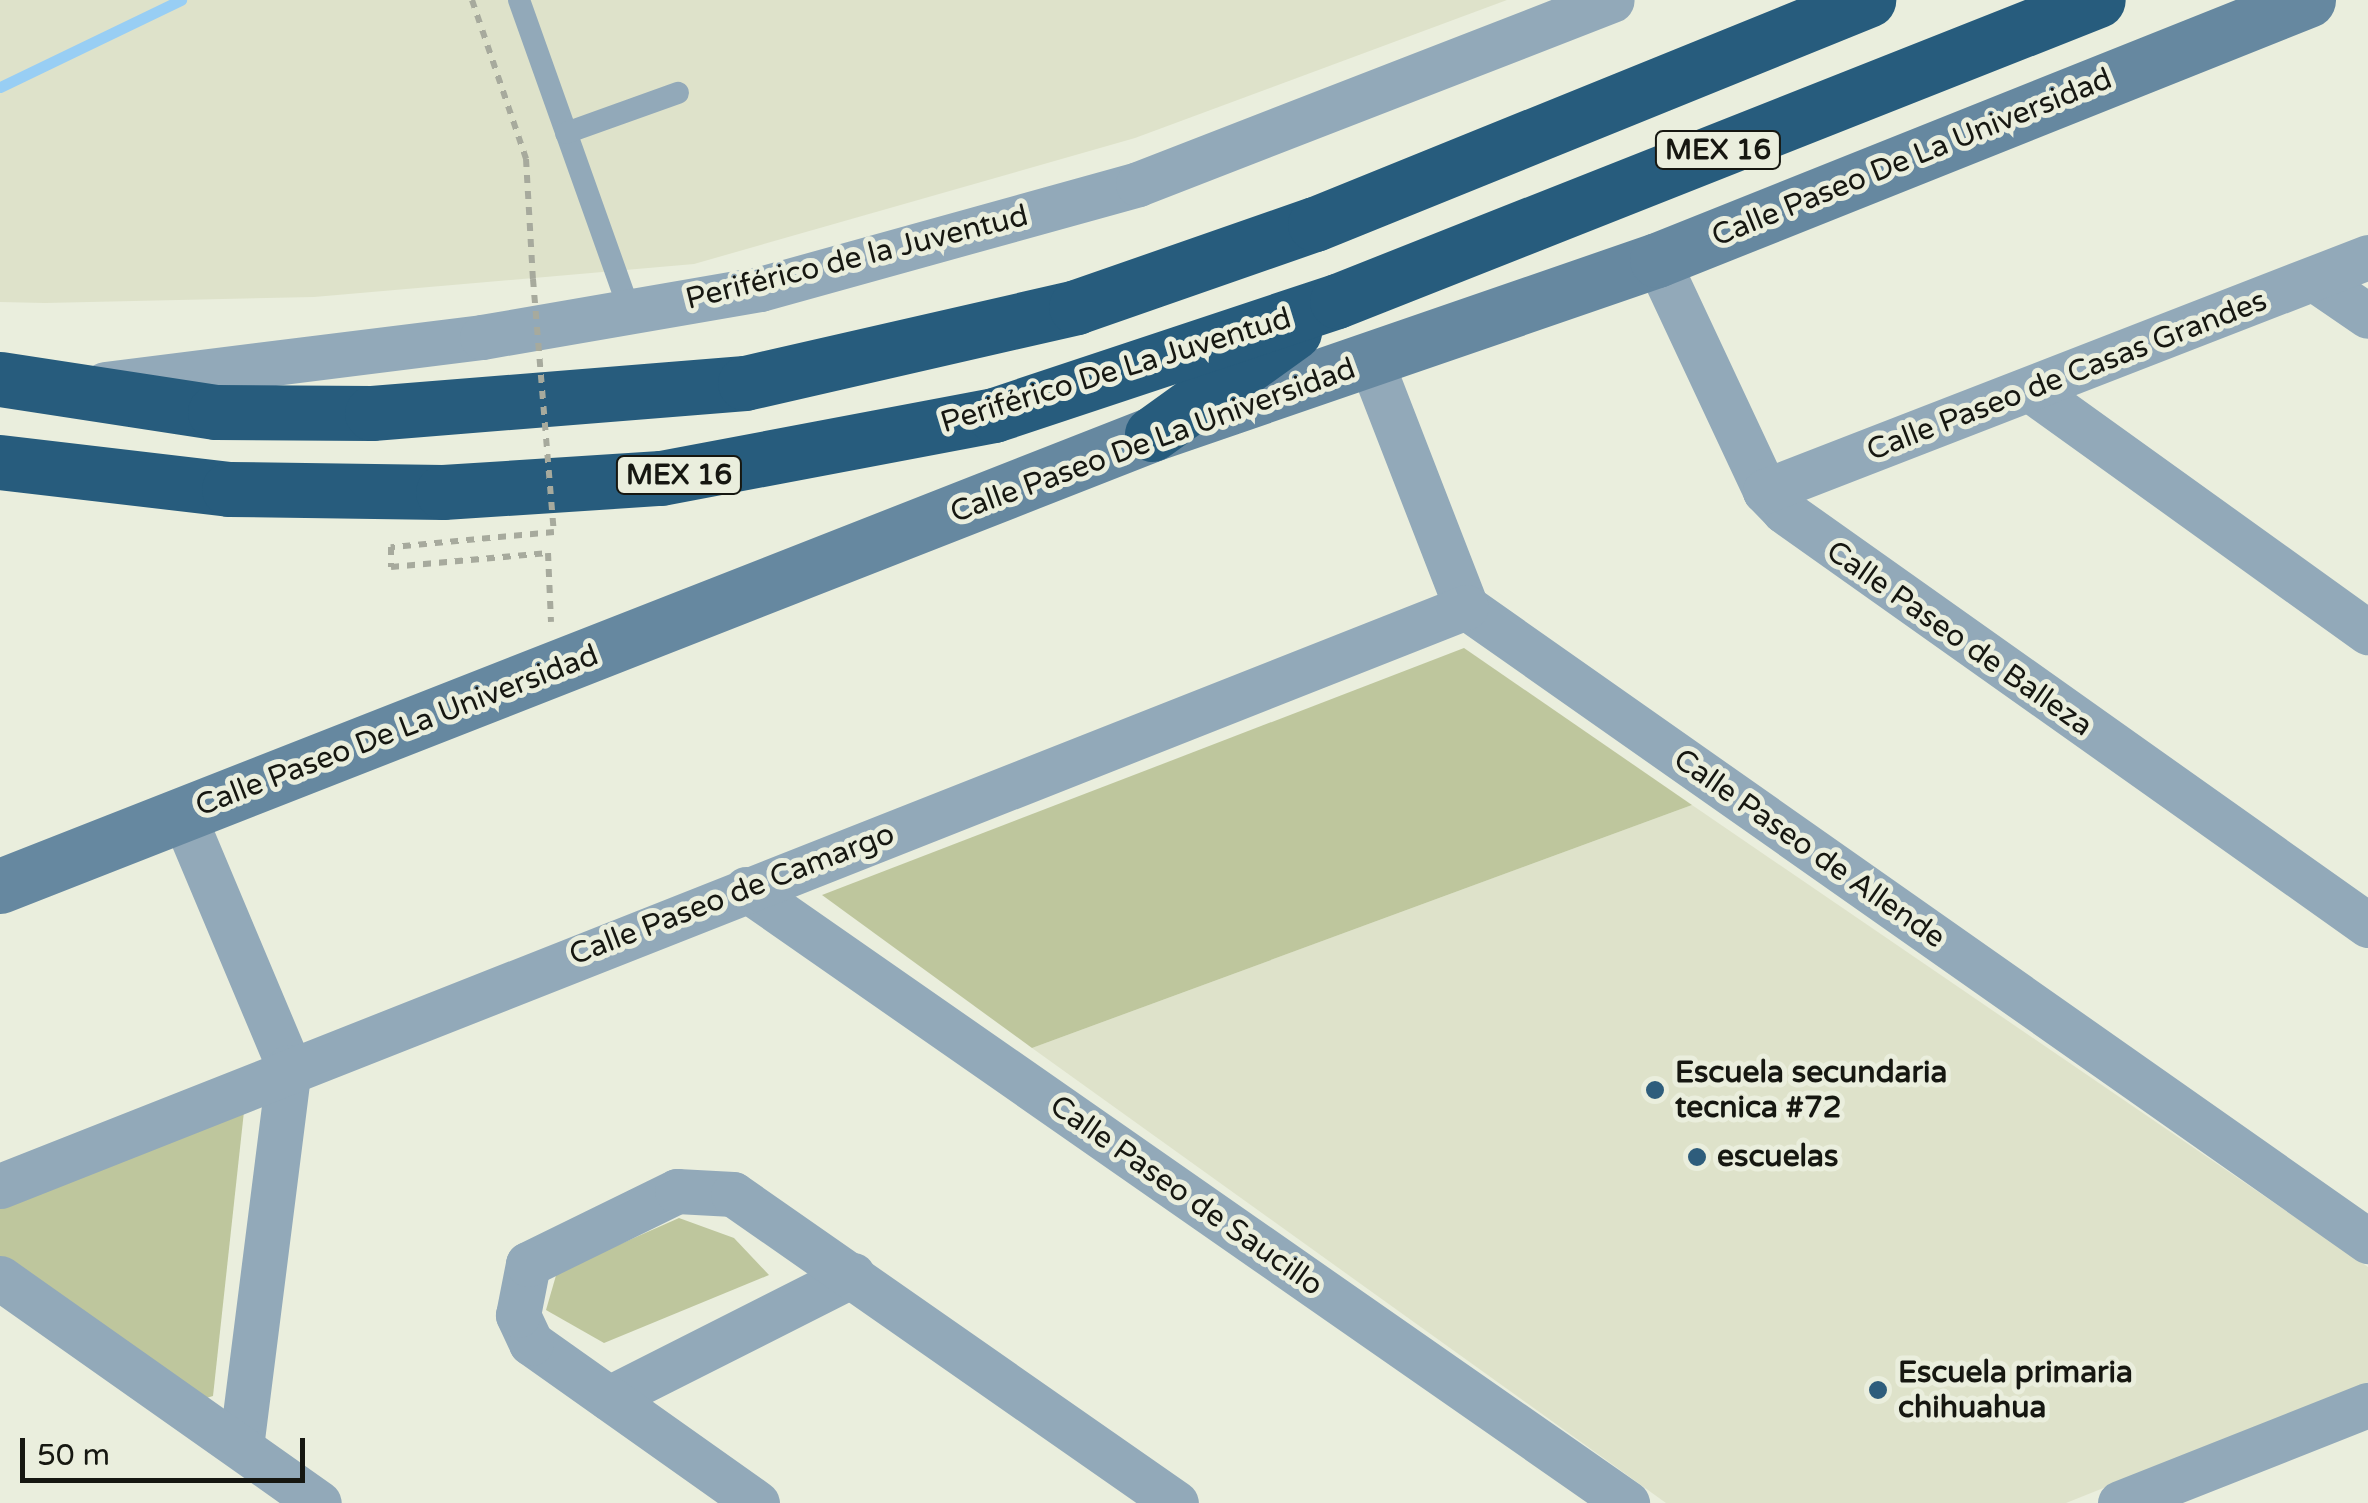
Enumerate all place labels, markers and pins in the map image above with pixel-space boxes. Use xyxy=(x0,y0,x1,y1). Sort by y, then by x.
place label: Escuela secundaria tecnica #72 xyxy=(1675,1055,1947,1126)
marker: Escuela secundaria tecnica #72 xyxy=(1644,1079,1666,1101)
place label: escuelas xyxy=(1717,1139,1838,1175)
marker: escuelas xyxy=(1686,1146,1708,1168)
place label: Escuela primaria chihuahua xyxy=(1898,1355,2133,1426)
marker: Escuela primaria chihuahua xyxy=(1867,1379,1889,1401)

